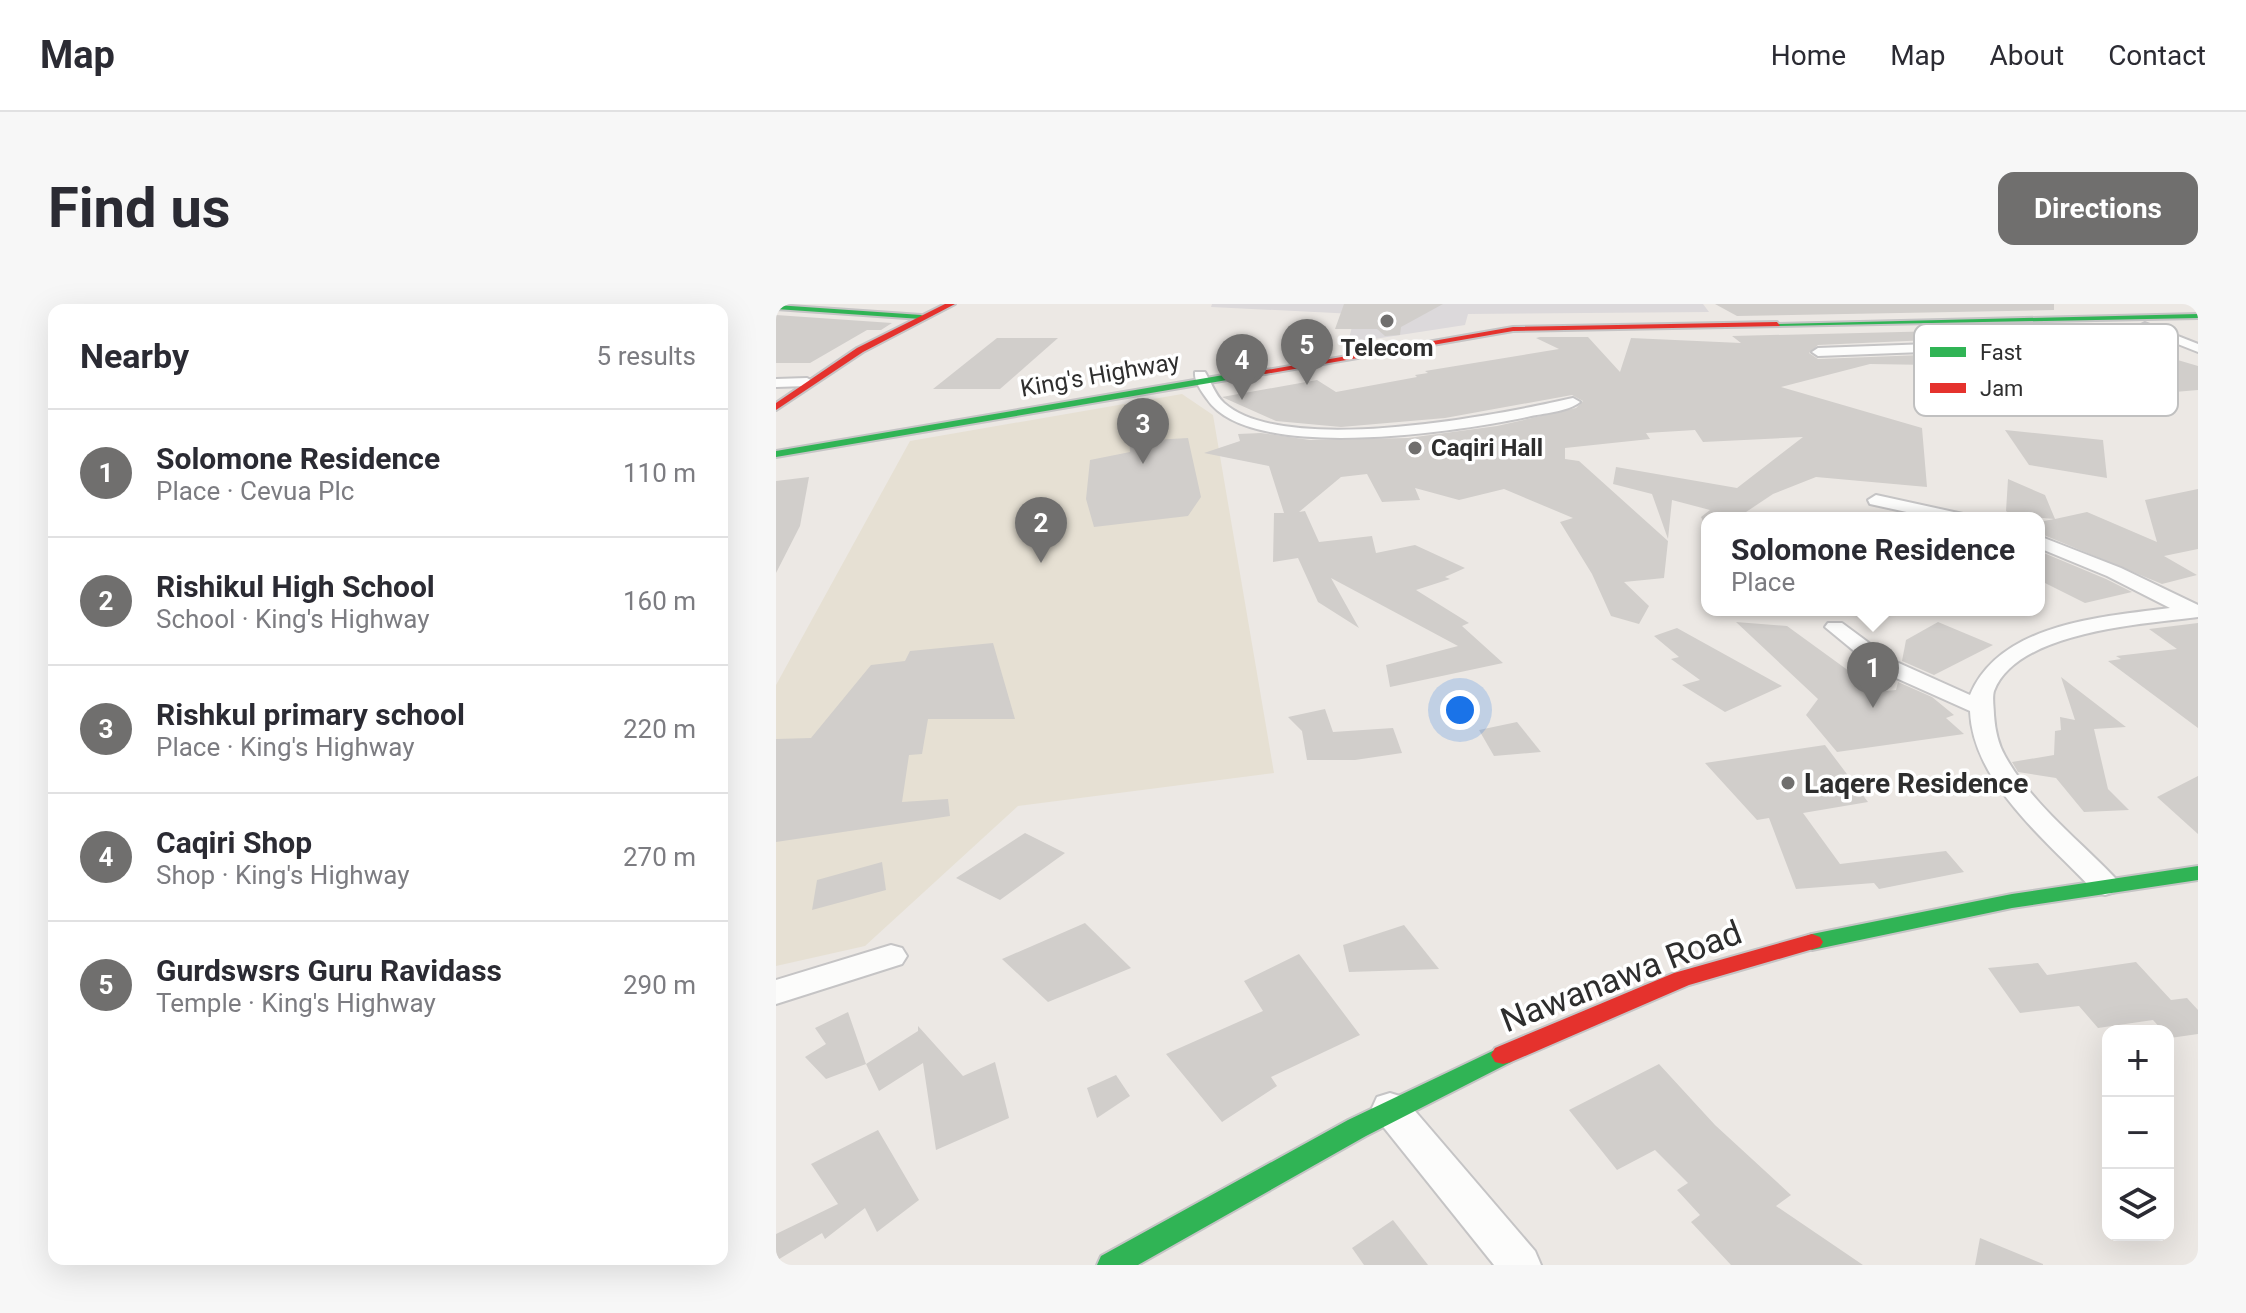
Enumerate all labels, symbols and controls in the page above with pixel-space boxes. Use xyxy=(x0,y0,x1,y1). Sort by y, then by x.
text: Map xyxy=(40,33,115,77)
text: Home xyxy=(1771,39,1846,72)
text: Map xyxy=(1890,39,1946,72)
text: About xyxy=(1990,39,2064,72)
text: Contact xyxy=(2108,39,2206,72)
button: Directions xyxy=(1998,172,2198,245)
text: Find us xyxy=(48,175,231,241)
marker: Telecom xyxy=(1378,312,1396,330)
pin: 5 xyxy=(1281,319,1333,385)
legend xyxy=(1914,324,2178,416)
pin: 4 xyxy=(1216,334,1268,400)
place label: Telecom xyxy=(1341,334,1433,362)
text: Nearby xyxy=(80,336,189,376)
text: Fast xyxy=(1980,340,2022,365)
text: 5 results xyxy=(597,341,696,371)
street label: King's Highway xyxy=(1018,347,1182,403)
text: Jam xyxy=(1980,376,2023,401)
pin: 3 xyxy=(1117,398,1169,464)
place label: Caqiri Hall xyxy=(1431,434,1543,462)
marker: Caqiri Hall xyxy=(1406,439,1424,457)
text: Solomone Residence xyxy=(156,441,440,476)
text: 1 xyxy=(99,458,113,488)
text: 110 m xyxy=(623,458,696,488)
text: Place · Cevua Plc xyxy=(156,476,354,506)
pin: 2 xyxy=(1015,497,1067,563)
popup xyxy=(1701,512,2045,616)
text: Solomone Residence xyxy=(1731,532,2015,567)
text: Place xyxy=(1731,567,1795,597)
text: Rishikul High School xyxy=(156,569,435,604)
text: 2 xyxy=(99,586,113,616)
text: 160 m xyxy=(623,586,696,616)
text: School · King's Highway xyxy=(156,604,430,634)
pin: 1 xyxy=(1847,642,1899,708)
your location xyxy=(1440,690,1480,730)
text: Rishkul primary school xyxy=(156,697,465,732)
text: 3 xyxy=(99,714,113,744)
text: 220 m xyxy=(623,714,696,744)
text: Place · King's Highway xyxy=(156,732,415,762)
place label: Laqere Residence xyxy=(1804,767,2028,800)
marker: Laqere Residence xyxy=(1779,774,1797,792)
text: Caqiri Shop xyxy=(156,825,312,860)
text: 4 xyxy=(99,842,113,872)
text: 270 m xyxy=(623,842,696,872)
text: Shop · King's Highway xyxy=(156,860,409,890)
street label: Nawanawa Road xyxy=(1495,912,1747,1040)
text: Gurdswsrs Guru Ravidass xyxy=(156,953,502,988)
text: 5 xyxy=(99,970,113,1000)
text: 290 m xyxy=(623,970,696,1000)
text: Temple · King's Highway xyxy=(156,988,436,1018)
map controls xyxy=(2102,1025,2174,1241)
button: + xyxy=(2102,1025,2174,1097)
button: − xyxy=(2102,1097,2174,1169)
button: layers xyxy=(2102,1169,2174,1241)

